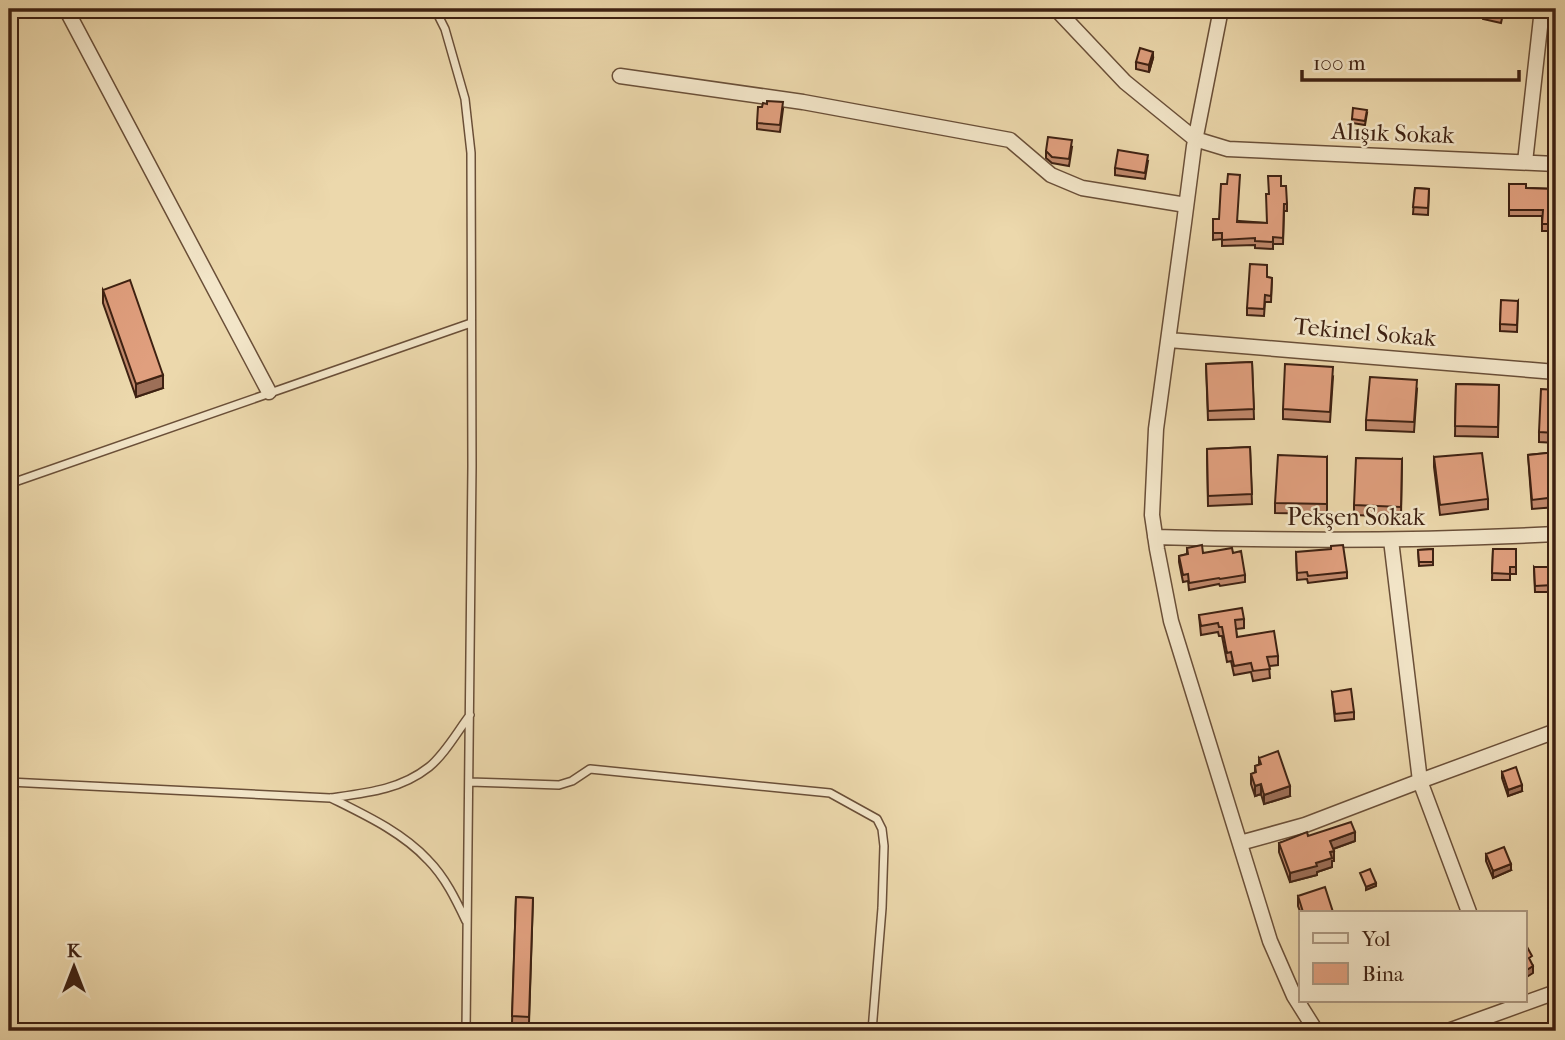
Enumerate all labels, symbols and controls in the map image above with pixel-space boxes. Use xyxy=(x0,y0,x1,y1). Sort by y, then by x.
scale bar xyxy=(1302,38,1520,82)
text: 100 m xyxy=(1313,51,1366,75)
street label: Alışık Sokak xyxy=(1330,117,1456,150)
street label: Tekinel Sokak xyxy=(1293,312,1438,352)
street label: Pekşen Sokak xyxy=(1287,503,1426,532)
legend xyxy=(1299,911,1526,1002)
text: Yol xyxy=(1361,927,1391,951)
north arrow xyxy=(38,932,108,1002)
text: K xyxy=(67,940,82,962)
text: Bina xyxy=(1362,962,1404,986)

